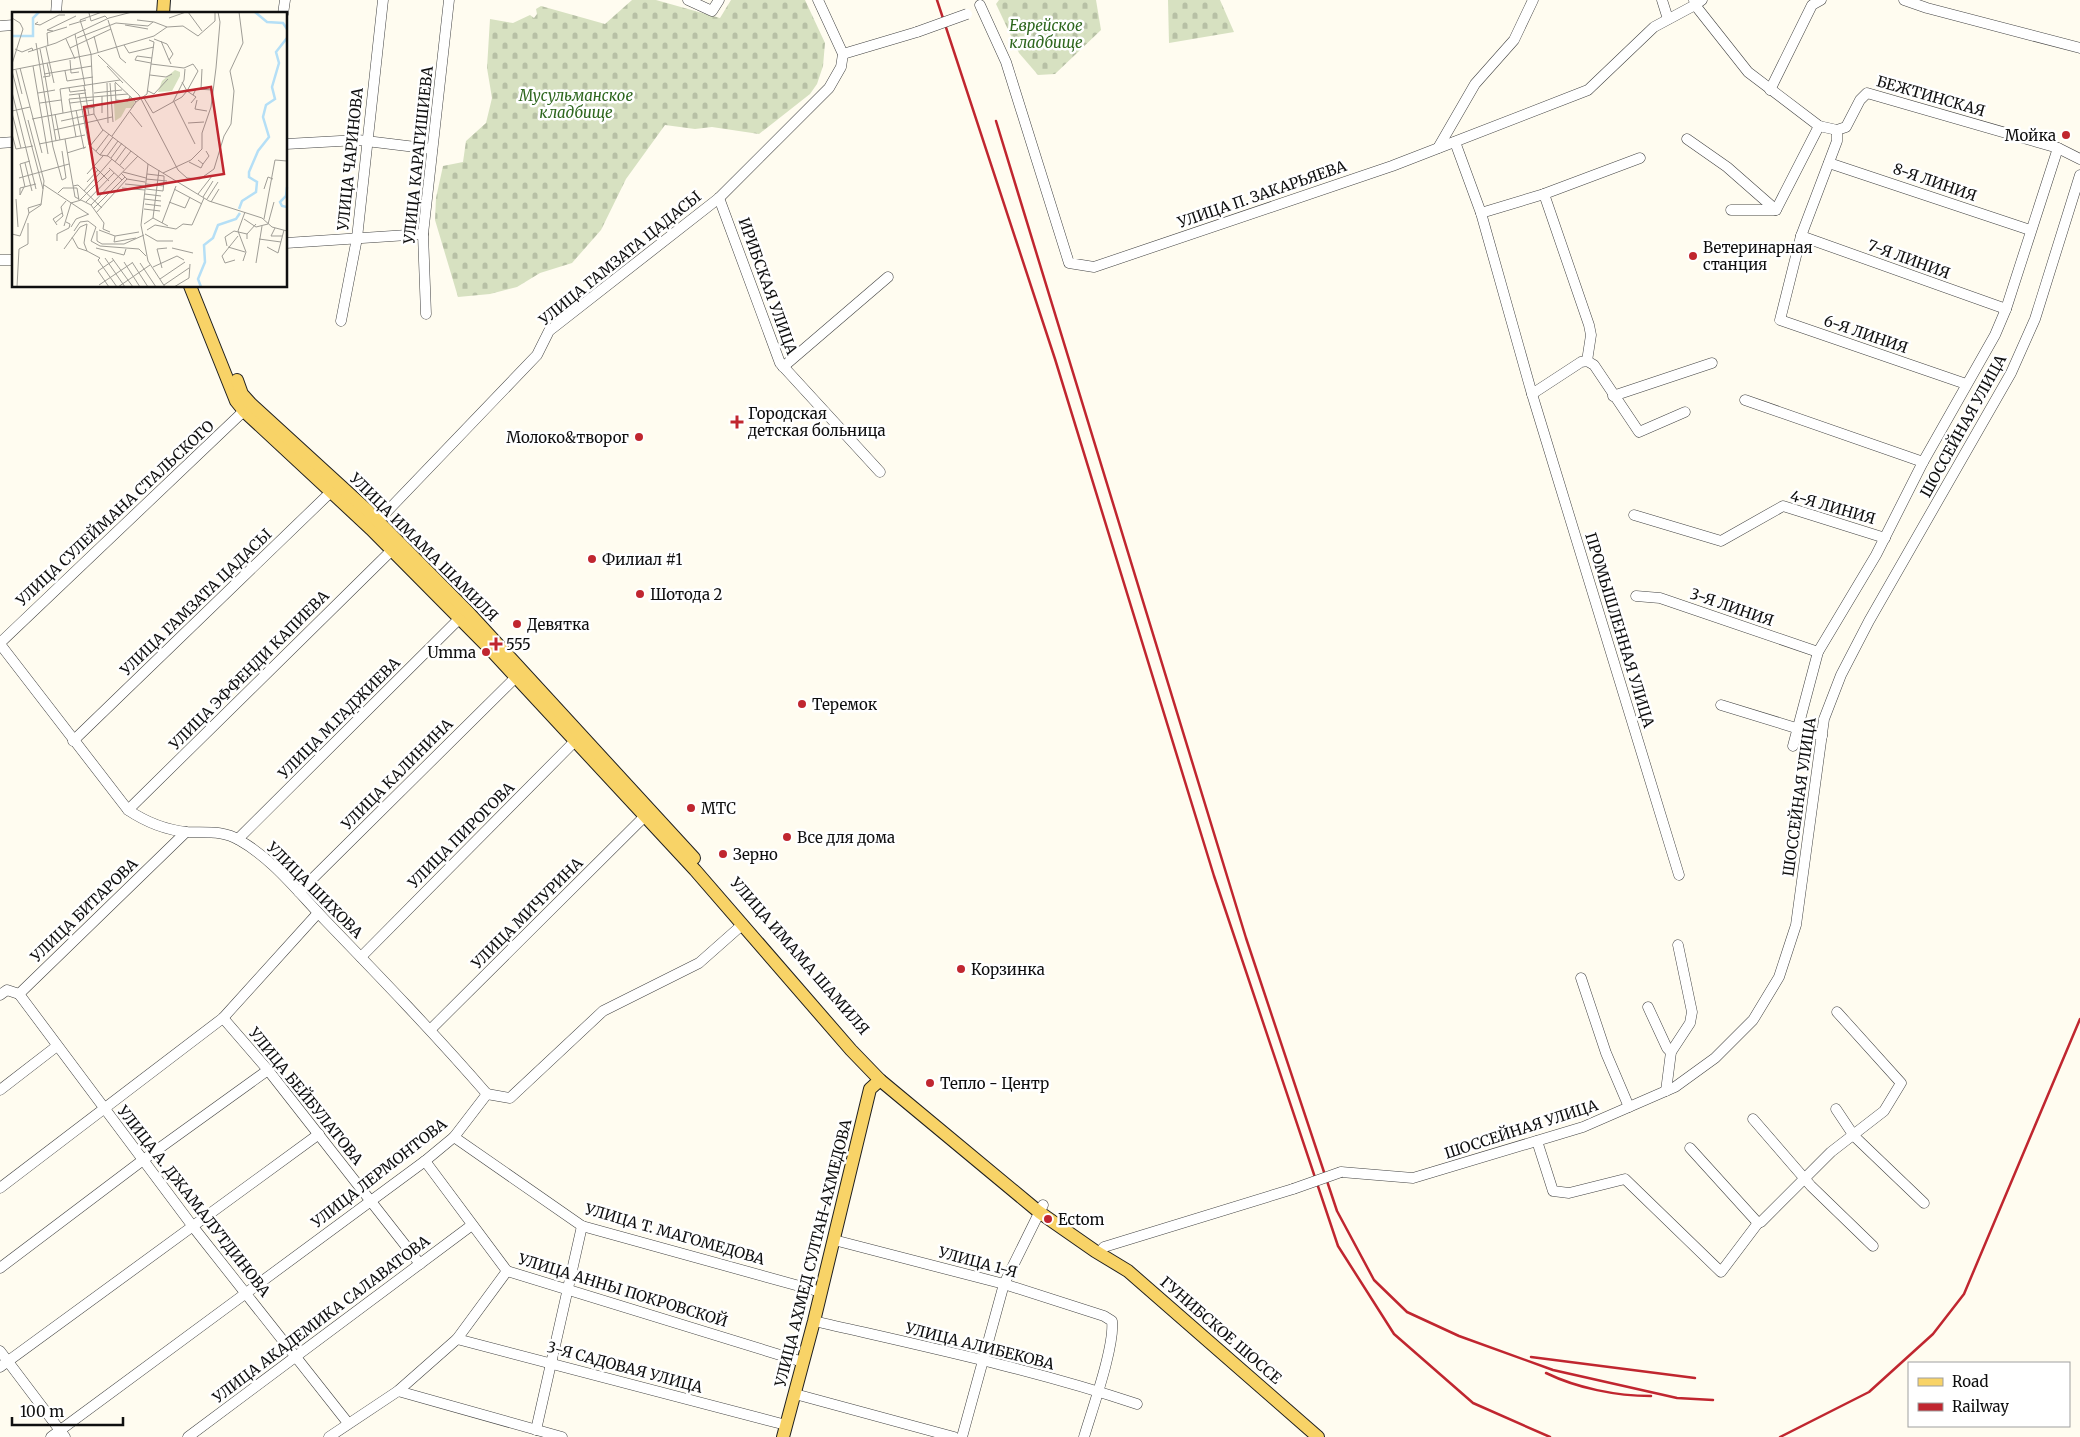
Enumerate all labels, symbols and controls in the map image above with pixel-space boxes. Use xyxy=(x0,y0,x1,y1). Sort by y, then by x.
inset map xyxy=(12,12,288,288)
park label: Еврейское кладбище xyxy=(1009,16,1083,52)
street label: УЛИЦА КАРАГИШИЕВА xyxy=(399,65,437,246)
street label: БЕЖТИНСКАЯ xyxy=(1874,71,1988,121)
street label: УЛИЦА ЧАРИНОВА xyxy=(333,86,367,232)
park label: Мусульманское кладбище xyxy=(518,86,633,122)
place label: Мойка xyxy=(2005,126,2056,145)
marker: Мойка xyxy=(2060,129,2072,141)
street label: УЛИЦА П. ЗАКАРЬЯЕВА xyxy=(1174,156,1349,232)
street label: 8-Я ЛИНИЯ xyxy=(1891,159,1980,205)
street label: УЛИЦА ГАМЗАТА ЦАДАСЫ xyxy=(534,187,705,330)
street label: ИРИБСКАЯ УЛИЦА xyxy=(734,215,802,358)
street label: 7-Я ЛИНИЯ xyxy=(1865,235,1953,283)
place label: Ветеринарная станция xyxy=(1703,238,1813,274)
marker: Ветеринарная станция xyxy=(1687,250,1699,262)
street label: 6-Я ЛИНИЯ xyxy=(1821,311,1911,357)
street label: ШОССЕЙНАЯ УЛИЦА xyxy=(1915,350,2010,501)
place label: Городская детская больница xyxy=(747,404,886,440)
street label: УЛИЦА СУЛЕЙМАНА СТАЛЬСКОГО xyxy=(11,415,218,611)
marker: Городская детская больница xyxy=(730,415,744,429)
place label: Молоко&творог xyxy=(506,428,629,447)
marker: Молоко&творог xyxy=(633,431,645,443)
street label: УЛИЦА ИМАМА ШАМИЛЯ xyxy=(345,468,502,625)
street label: 4-Я ЛИНИЯ xyxy=(1788,486,1878,528)
street label: УЛИЦА ГАМЗАТА ЦАДАСЫ xyxy=(116,525,276,680)
street label: ПРОМЫШЛЕННАЯ УЛИЦА xyxy=(1581,530,1659,730)
place label: Филиал #1 xyxy=(602,550,683,569)
marker: Филиал #1 xyxy=(586,553,598,565)
street label: 3-Я ЛИНИЯ xyxy=(1688,584,1776,630)
place label: Шотода 2 xyxy=(650,585,722,604)
street label: УЛИЦА ЭФФЕНДИ КАПИЕВА xyxy=(165,586,333,754)
marker: Шотода 2 xyxy=(634,588,646,600)
place label: Девятка xyxy=(527,615,590,634)
marker: Девятка xyxy=(511,618,523,630)
place label: 555 xyxy=(506,635,531,654)
marker: 555 xyxy=(490,638,502,650)
place label: Umma xyxy=(427,643,476,662)
marker: Umma xyxy=(480,646,492,658)
street label: УЛИЦА М.ГАДЖИЕВА xyxy=(274,653,404,783)
place label: Теремок xyxy=(812,695,878,714)
marker: Теремок xyxy=(796,698,808,710)
street label: УЛИЦА КАЛИНИНА xyxy=(337,714,457,834)
street label: ШОССЕЙНАЯ УЛИЦА xyxy=(1777,716,1820,878)
street label: УЛИЦА ПИРОГОВА xyxy=(403,778,518,893)
place label: МТС xyxy=(701,799,736,818)
marker: МТС xyxy=(685,802,697,814)
place label: Все для дома xyxy=(797,828,895,847)
marker: Все для дома xyxy=(781,831,793,843)
street label: УЛИЦА ШИХОВА xyxy=(262,837,367,942)
place label: Зерно xyxy=(733,845,778,864)
marker: Зерно xyxy=(717,848,729,860)
street label: УЛИЦА МИЧУРИНА xyxy=(467,853,587,973)
street label: УЛИЦА БИТАРОВА xyxy=(26,854,142,967)
street label: УЛИЦА ИМАМА ШАМИЛЯ xyxy=(726,873,874,1039)
place label: Корзинка xyxy=(971,960,1045,979)
marker: Корзинка xyxy=(955,963,967,975)
street label: УЛИЦА БЕЙБУЛАТОВА xyxy=(244,1022,368,1169)
place label: Тепло - Центр xyxy=(940,1074,1049,1093)
marker: Тепло - Центр xyxy=(924,1077,936,1089)
street label: ШОССЕЙНАЯ УЛИЦА xyxy=(1441,1094,1601,1163)
street label: УЛИЦА А. ДЖАМАЛУТДИНОВА xyxy=(113,1101,275,1301)
street label: УЛИЦА ЛЕРМОНТОВА xyxy=(307,1114,451,1232)
street label: УЛИЦА АХМЕД СУЛТАН-АХМЕДОВА xyxy=(770,1117,856,1390)
street label: УЛИЦА Т. МАГОМЕДОВА xyxy=(582,1199,768,1269)
place label: Ectom xyxy=(1058,1210,1105,1229)
marker: Ectom xyxy=(1042,1213,1054,1225)
street label: УЛИЦА АКАДЕМИКА САЛАВАТОВА xyxy=(208,1231,434,1407)
street label: УЛИЦА 1-Я xyxy=(935,1242,1020,1282)
street label: УЛИЦА АННЫ ПОКРОВСКОЙ xyxy=(515,1248,730,1331)
street label: ГУНИБСКОЕ ШОССЕ xyxy=(1156,1272,1286,1388)
street label: УЛИЦА АЛИБЕКОВА xyxy=(903,1318,1057,1374)
street label: 3-Я САДОВАЯ УЛИЦА xyxy=(545,1337,705,1397)
legend xyxy=(1908,1362,2070,1427)
text: Road xyxy=(1952,1372,1988,1391)
scale bar xyxy=(12,1394,124,1426)
text: Railway xyxy=(1952,1397,2009,1416)
text: 100 m xyxy=(20,1402,64,1421)

